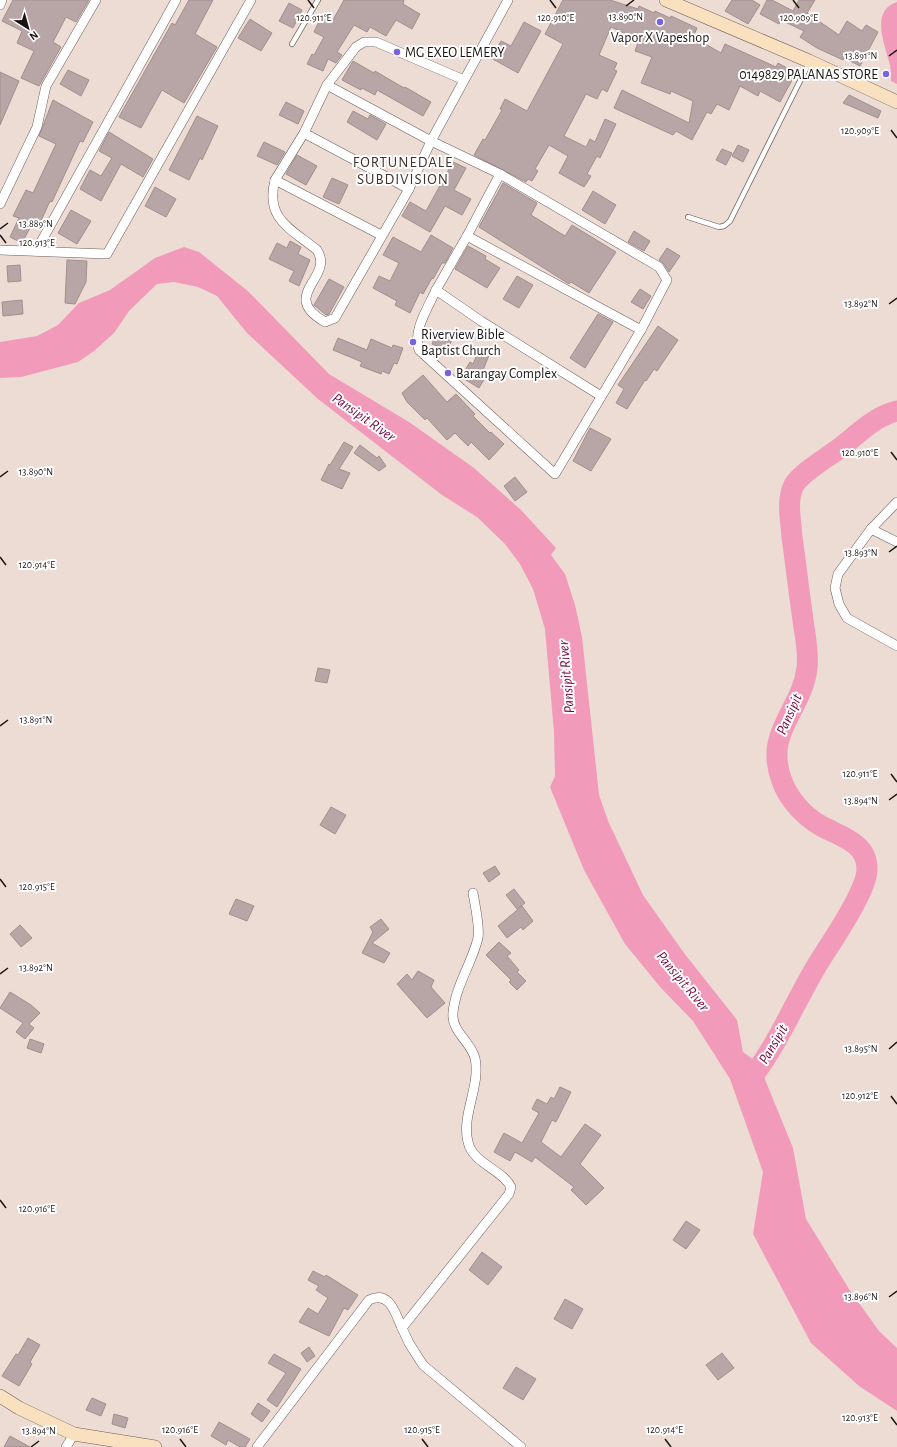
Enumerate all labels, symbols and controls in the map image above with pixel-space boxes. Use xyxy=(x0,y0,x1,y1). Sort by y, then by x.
north arrow xyxy=(8,8,48,48)
text: 13.890°N xyxy=(609,12,643,22)
text: 120.911°E xyxy=(297,13,332,23)
text: 120.910°E xyxy=(538,13,575,23)
text: 120.909°E xyxy=(780,13,818,23)
marker: Vapor X Vapeshop xyxy=(655,17,665,27)
text: N xyxy=(27,29,40,42)
place label: Vapor X Vapeshop xyxy=(611,31,709,45)
place label: MG EXEO LEMERY xyxy=(405,46,505,60)
marker: MG EXEO LEMERY xyxy=(392,47,402,57)
text: 13.891°N xyxy=(845,51,877,61)
place label: 0149829 PALANAS STORE xyxy=(739,68,878,82)
marker: 0149829 PALANAS STORE xyxy=(881,69,891,79)
text: 120.909°E xyxy=(841,126,879,136)
district label: FORTUNEDALE SUBDIVISION xyxy=(353,155,453,187)
text: 13.889°N xyxy=(19,219,53,229)
text: 120.913°E xyxy=(19,238,55,248)
text: 13.892°N xyxy=(844,299,878,309)
place label: Riverview Bible Baptist Church xyxy=(421,328,505,358)
marker: Riverview Bible Baptist Church xyxy=(408,337,418,347)
place label: Barangay Complex xyxy=(456,367,557,381)
marker: Barangay Complex xyxy=(443,368,453,378)
water label: Pansipit River xyxy=(329,390,399,445)
text: 120.910°E xyxy=(842,448,879,458)
text: 13.890°N xyxy=(19,467,53,477)
text: 13.893°N xyxy=(844,548,878,558)
text: 120.914°E xyxy=(19,560,55,570)
water label: Pansipit River xyxy=(556,639,577,714)
water label: Pansipit xyxy=(774,691,805,737)
text: 13.891°N xyxy=(20,715,52,725)
text: 120.911°E xyxy=(843,769,878,779)
text: 13.894°N xyxy=(844,796,878,806)
text: 120.915°E xyxy=(19,882,55,892)
water label: Pansipit River xyxy=(653,948,713,1015)
text: 13.892°N xyxy=(19,963,53,973)
water label: Pansipit xyxy=(756,1022,791,1067)
text: 13.895°N xyxy=(844,1044,878,1054)
text: 120.912°E xyxy=(842,1091,878,1101)
text: 120.916°E xyxy=(19,1204,55,1214)
text: 13.896°N xyxy=(844,1292,878,1302)
text: 120.913°E xyxy=(842,1413,878,1423)
text: 120.916°E xyxy=(162,1425,198,1435)
text: 120.915°E xyxy=(404,1425,440,1435)
text: 120.914°E xyxy=(647,1425,683,1435)
text: 13.894°N xyxy=(22,1426,56,1436)

